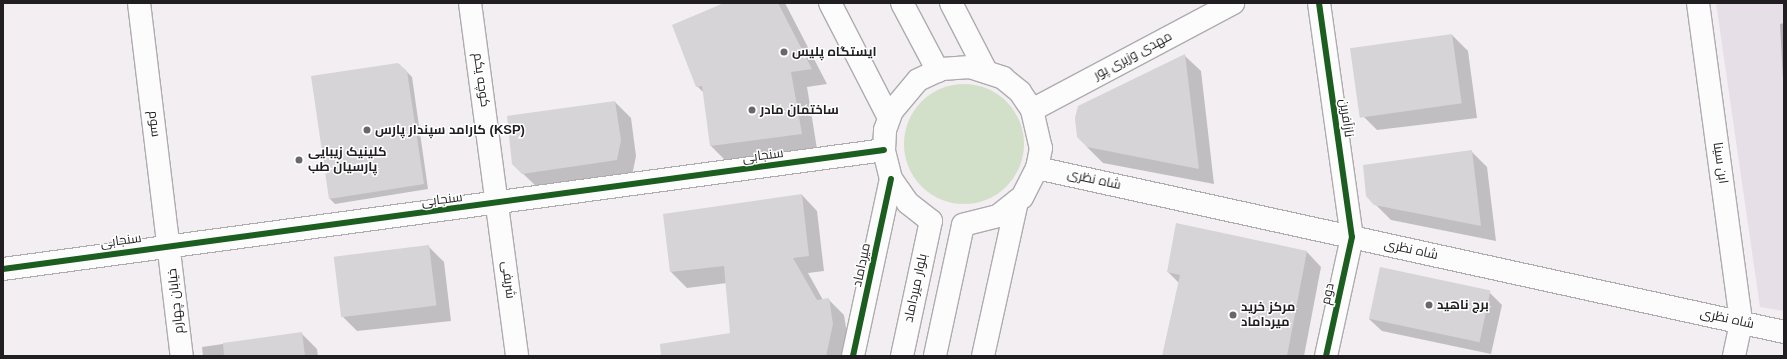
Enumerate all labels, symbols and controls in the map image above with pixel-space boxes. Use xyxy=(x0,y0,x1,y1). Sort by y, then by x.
street label: مهدی وزیری پور xyxy=(1091,29,1175,83)
place label: ایستگاه پلیس xyxy=(792,44,877,60)
marker: ایستگاه پلیس xyxy=(779,47,789,57)
street label: کوچه یکم xyxy=(469,52,493,108)
street label: نازآفرین xyxy=(1336,98,1356,138)
place label: ساختمان مادر xyxy=(760,102,839,118)
marker: ساختمان مادر xyxy=(747,105,757,115)
street label: سوم xyxy=(145,110,163,138)
place label: کارامد سپندار پارس (KSP) xyxy=(375,122,525,138)
marker: کارامد سپندار پارس (KSP) xyxy=(362,125,372,135)
street label: ابن سینا xyxy=(1709,141,1731,185)
place label: کلینیک زیبایی پارسیان طب xyxy=(308,145,387,176)
street label: سنجابی xyxy=(742,145,784,167)
marker: کلینیک زیبایی پارسیان طب xyxy=(293,154,305,166)
street label: شاه نظری xyxy=(1066,167,1122,193)
street label: سنجابی xyxy=(421,190,463,210)
street label: سنجابی xyxy=(100,230,142,252)
street label: شاه نظری xyxy=(1383,237,1439,263)
street label: میرداماد xyxy=(850,242,874,288)
street label: بلوار میرداماد xyxy=(901,252,931,324)
street label: شریفی xyxy=(498,260,518,300)
street label: خیابان چهارم xyxy=(165,268,187,334)
street label: دوم xyxy=(1318,282,1338,306)
place label: برج ناهید xyxy=(1437,297,1489,313)
place label: مرکز خرید میرداماد xyxy=(1241,300,1295,331)
marker: برج ناهید xyxy=(1424,300,1434,310)
street label: شاه نظری xyxy=(1699,306,1755,332)
marker: مرکز خرید میرداماد xyxy=(1228,310,1238,320)

